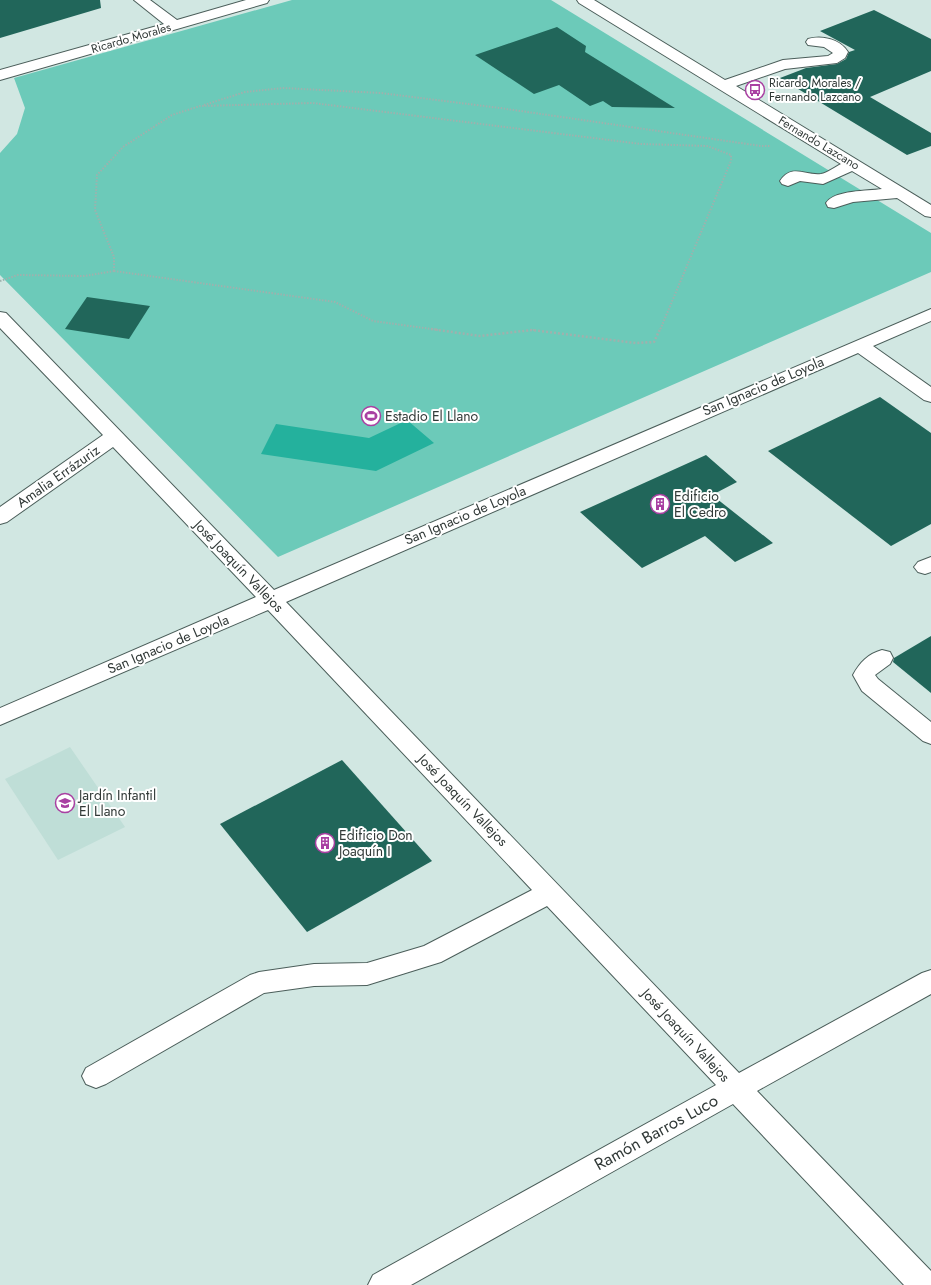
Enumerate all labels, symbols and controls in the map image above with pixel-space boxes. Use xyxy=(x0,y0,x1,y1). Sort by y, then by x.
street label: Ricardo Morales xyxy=(89,18,173,58)
place label: Ricardo Morales / Fernando Lazcano xyxy=(769,74,862,106)
bus stop icon: Ricardo Morales / Fernando Lazcano xyxy=(744,79,766,101)
street label: Fernando Lazcano xyxy=(775,112,864,175)
street label: San Ignacio de Loyola xyxy=(699,351,827,421)
sports icon: Estadio El Llano xyxy=(360,405,382,427)
place label: Estadio El Llano xyxy=(385,406,479,426)
street label: Amalia Errázuriz xyxy=(12,440,104,512)
street label: San Ignacio de Loyola xyxy=(401,480,529,550)
place label: Edificio El Cedro xyxy=(674,486,726,522)
building icon: Edificio El Cedro xyxy=(649,493,671,515)
street label: José Joaquín Vallejos xyxy=(188,514,289,617)
street label: San Ignacio de Loyola xyxy=(104,609,232,679)
street label: José Joaquín Vallejos xyxy=(412,748,513,851)
place label: Jardín Infantil El Llano xyxy=(77,785,156,821)
school or university icon: Jardín Infantil El Llano xyxy=(54,792,76,814)
place label: Edificio Don Joaquín I xyxy=(337,825,413,861)
building icon: Edificio Don Joaquín I xyxy=(314,832,336,854)
street label: José Joaquín Vallejos xyxy=(636,982,735,1086)
street label: Ramón Barros Luco xyxy=(590,1088,722,1176)

